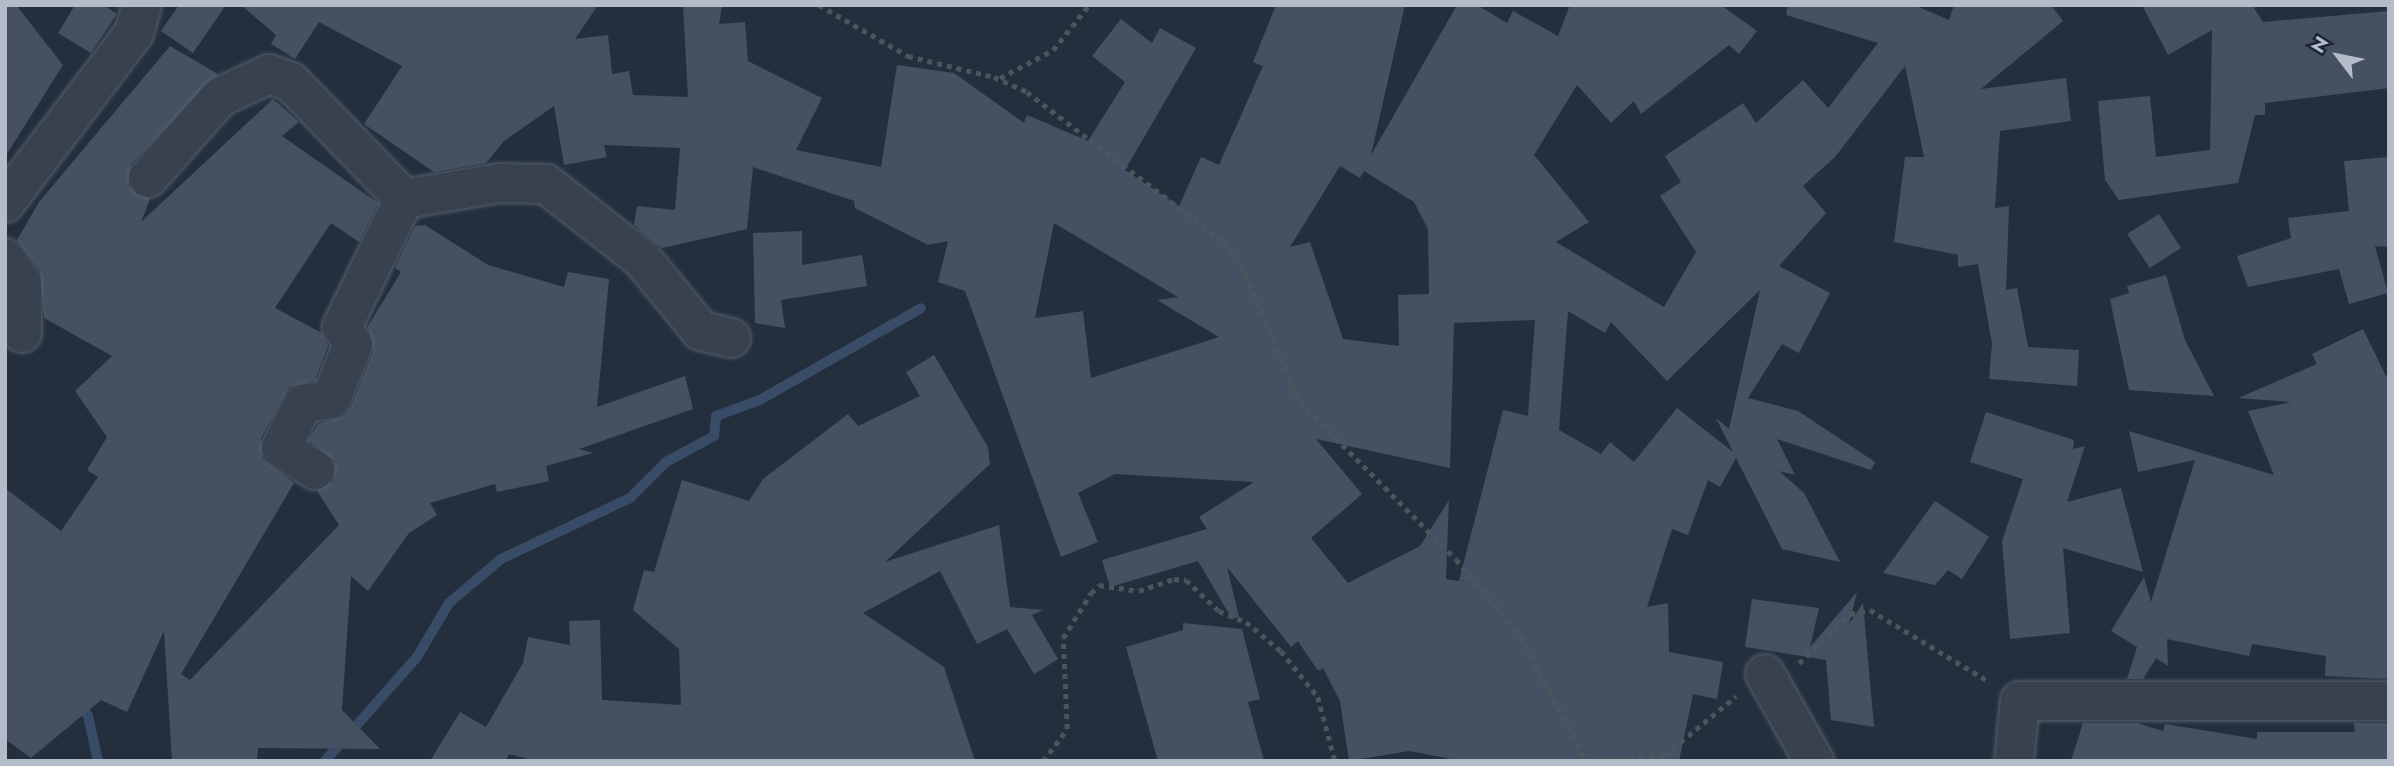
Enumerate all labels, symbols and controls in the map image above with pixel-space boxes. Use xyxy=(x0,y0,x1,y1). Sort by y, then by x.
north arrow xyxy=(2303,21,2373,91)
text: N xyxy=(2304,31,2335,58)

